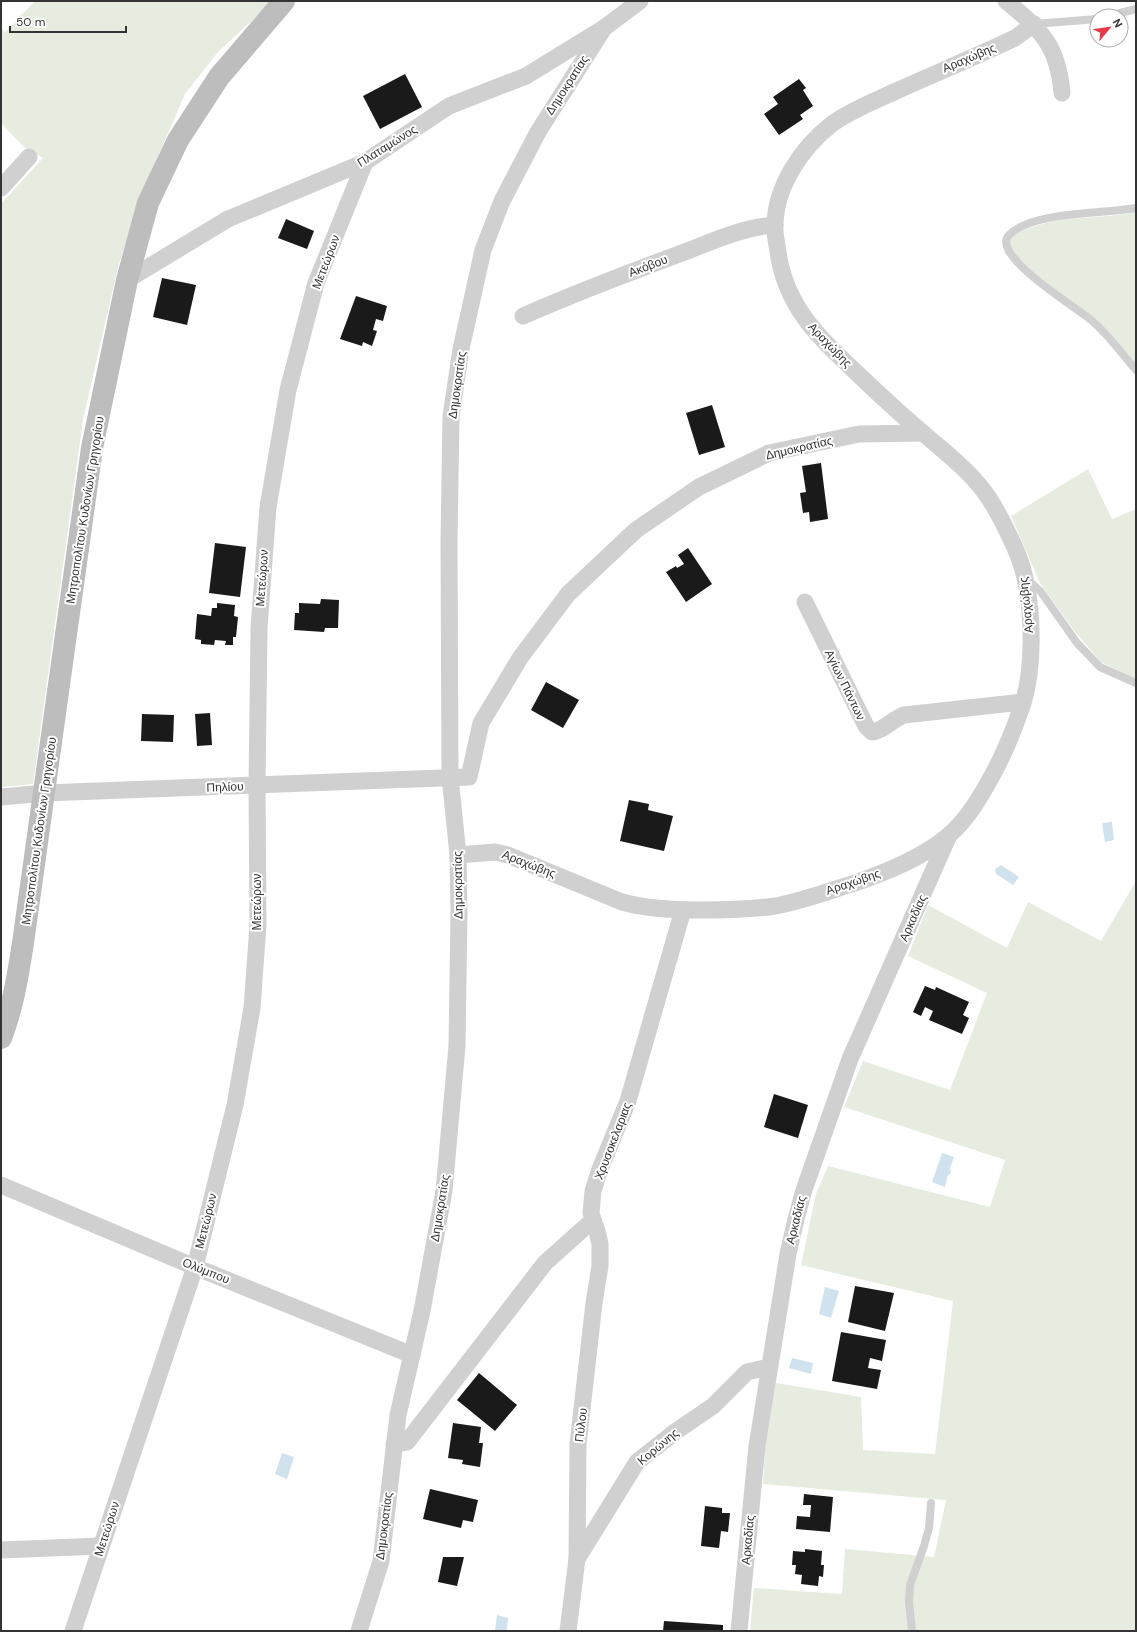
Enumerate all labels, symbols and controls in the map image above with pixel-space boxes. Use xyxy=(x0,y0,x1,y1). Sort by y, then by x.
scale bar xyxy=(10,8,126,34)
north arrow xyxy=(1089,8,1129,48)
text: 50 m xyxy=(16,14,45,30)
text: N xyxy=(1110,16,1126,30)
street label: Αραχώβης xyxy=(940,40,998,76)
street label: Δημοκρατίας xyxy=(542,52,592,118)
street label: Πλαταμώνος xyxy=(354,121,420,171)
street label: Μετεώρων xyxy=(308,233,344,291)
street label: Ακόβου xyxy=(626,251,670,281)
street label: Αραχώβης xyxy=(805,319,856,371)
street label: Δημοκρατίας xyxy=(444,350,470,420)
street label: Μητροπολίτου Κυδονίων Γρηγορίου xyxy=(62,415,108,605)
street label: Δημοκρατίας xyxy=(764,432,834,463)
street label: Μετεώρων xyxy=(252,549,272,607)
street label: Αραχώβης xyxy=(1015,576,1037,634)
street label: Αγίων Πάντων xyxy=(821,647,869,723)
street label: Μητροπολίτου Κυδονίων Γρηγορίου xyxy=(18,736,60,926)
street label: Πηλίου xyxy=(206,778,244,796)
street label: Αραχώβης xyxy=(500,846,558,882)
street label: Δημοκρατίας xyxy=(449,851,467,919)
street label: Αραχώβης xyxy=(824,865,883,899)
street label: Μετεώρων xyxy=(249,874,265,931)
street label: Αρκαδίας xyxy=(896,892,931,944)
street label: Χρυσοκελαριας xyxy=(591,1100,635,1182)
street label: Δημοκρατίας xyxy=(427,1173,453,1243)
street label: Μετεώρων xyxy=(191,1191,221,1251)
street label: Αρκαδίας xyxy=(782,1194,810,1246)
street label: Ολύμπου xyxy=(180,1254,232,1288)
street label: Πύλου xyxy=(571,1407,591,1443)
street label: Κορώνης xyxy=(634,1425,682,1469)
street label: Δημοκρατίας xyxy=(372,1491,396,1561)
street label: Μετεώρων xyxy=(91,1499,123,1559)
street label: Αρκαδίας xyxy=(738,1514,758,1565)

